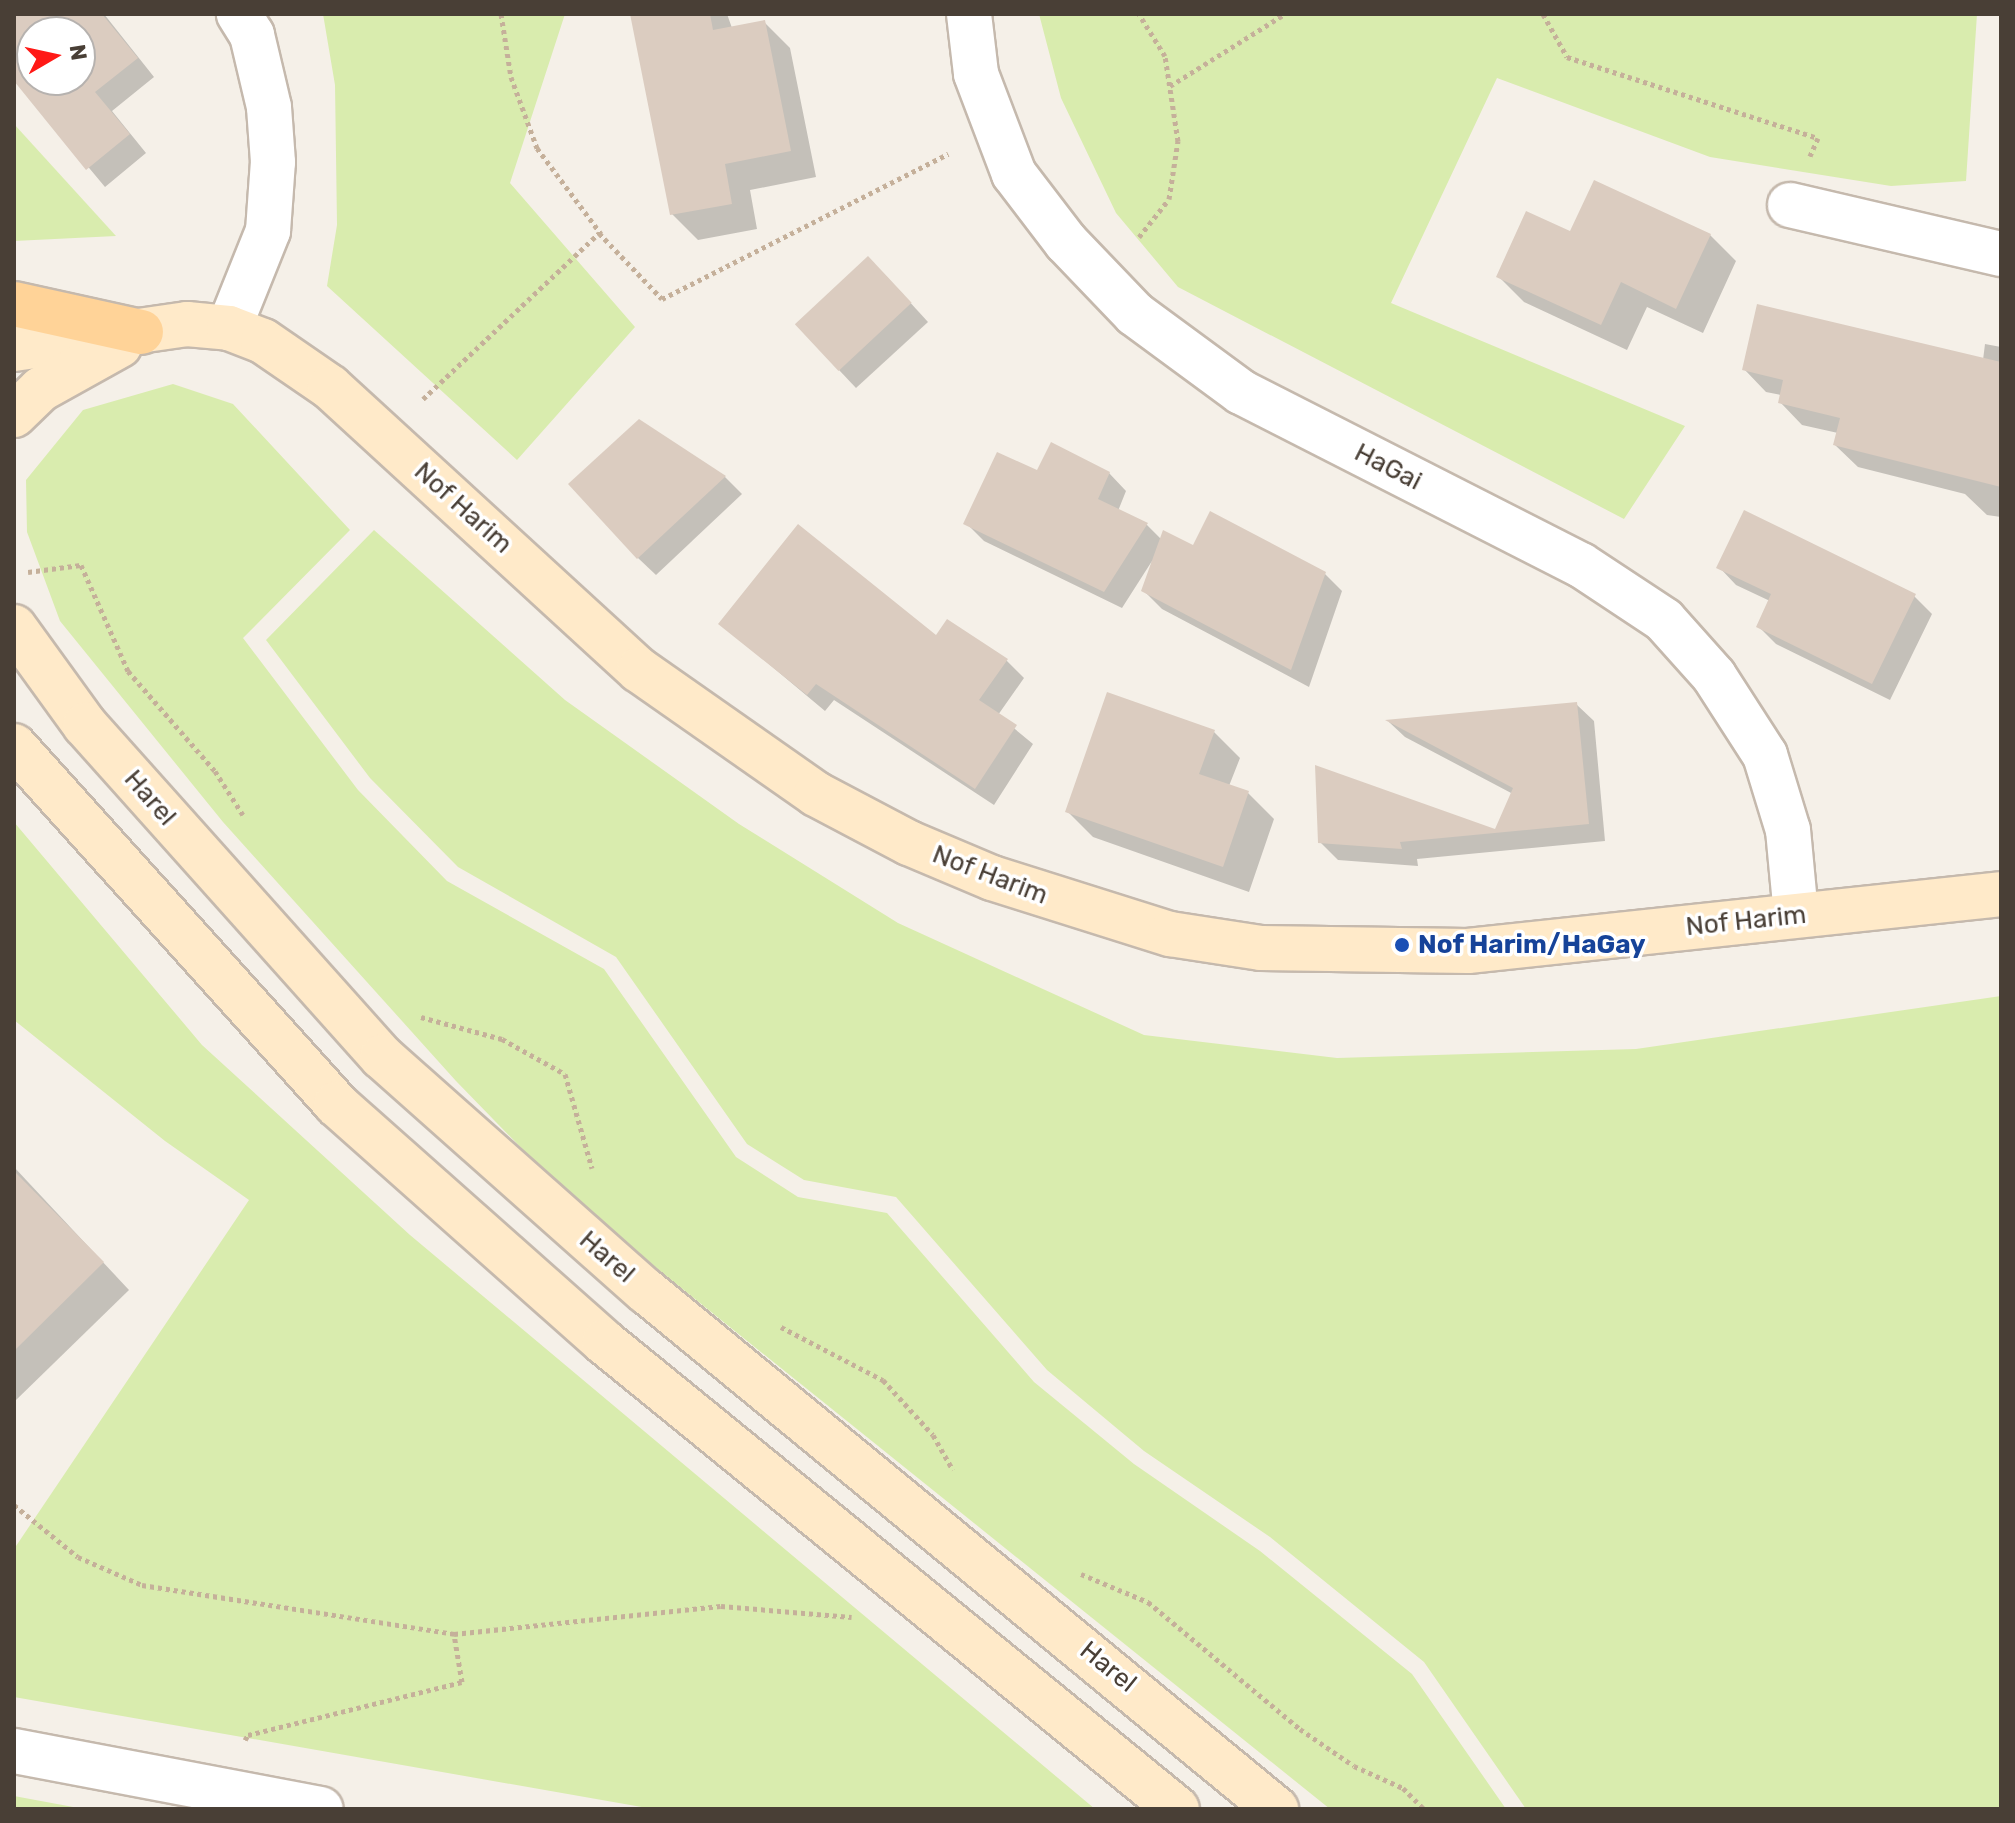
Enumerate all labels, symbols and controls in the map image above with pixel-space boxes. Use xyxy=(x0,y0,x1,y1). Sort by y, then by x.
north arrow xyxy=(16,16,96,96)
text: N xyxy=(64,43,93,62)
street label: HaGai xyxy=(1349,437,1427,497)
street label: Nof Harim xyxy=(407,456,519,560)
street label: Harel xyxy=(117,764,183,832)
street label: Nof Harim xyxy=(928,839,1052,911)
street label: Nof Harim xyxy=(1684,899,1808,943)
place label: Nof Harim/HaGay xyxy=(1418,929,1646,961)
marker: Nof Harim/HaGay xyxy=(1393,936,1411,954)
street label: Harel xyxy=(573,1224,641,1290)
street label: Harel xyxy=(1074,1635,1142,1699)

